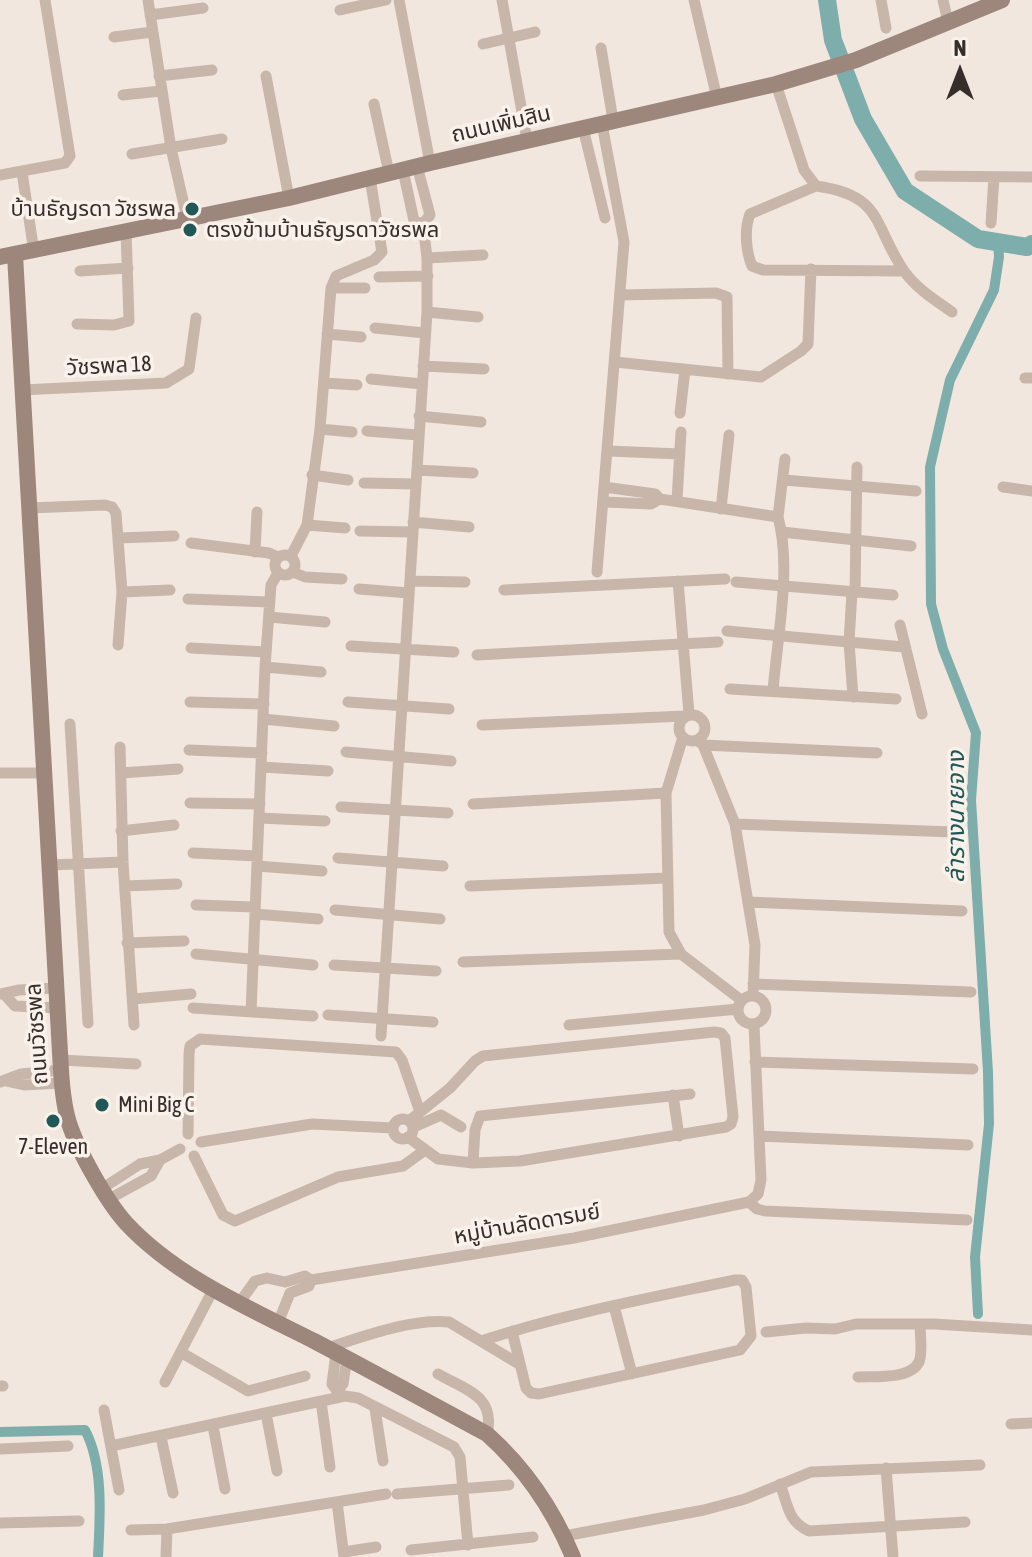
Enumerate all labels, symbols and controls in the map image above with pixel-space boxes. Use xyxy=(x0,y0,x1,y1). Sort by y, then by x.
north arrow xyxy=(920,32,1000,112)
text: N xyxy=(954,35,966,61)
street label: ถนนเพิ่มสิน xyxy=(449,100,553,148)
place label: บ้านธัญรดา วัชรพล xyxy=(11,196,176,222)
marker: บ้านธัญรดา วัชรพล xyxy=(183,200,201,218)
place label: ตรงข้ามบ้านธัญรดาวัชรพล xyxy=(206,217,439,243)
marker: ตรงข้ามบ้านธัญรดาวัชรพล xyxy=(181,221,199,239)
street label: วัชรพล 18 xyxy=(66,351,152,381)
water label: ลำรางนายจาง xyxy=(942,751,970,883)
street label: ถนนวัชรพล xyxy=(20,982,54,1086)
place label: Mini Big C xyxy=(118,1092,194,1118)
marker: Mini Big C xyxy=(93,1096,111,1114)
marker: 7-Eleven xyxy=(44,1112,62,1130)
place label: 7-Eleven xyxy=(18,1134,88,1160)
street label: หมู่บ้านลัดดารมย์ xyxy=(452,1198,602,1250)

